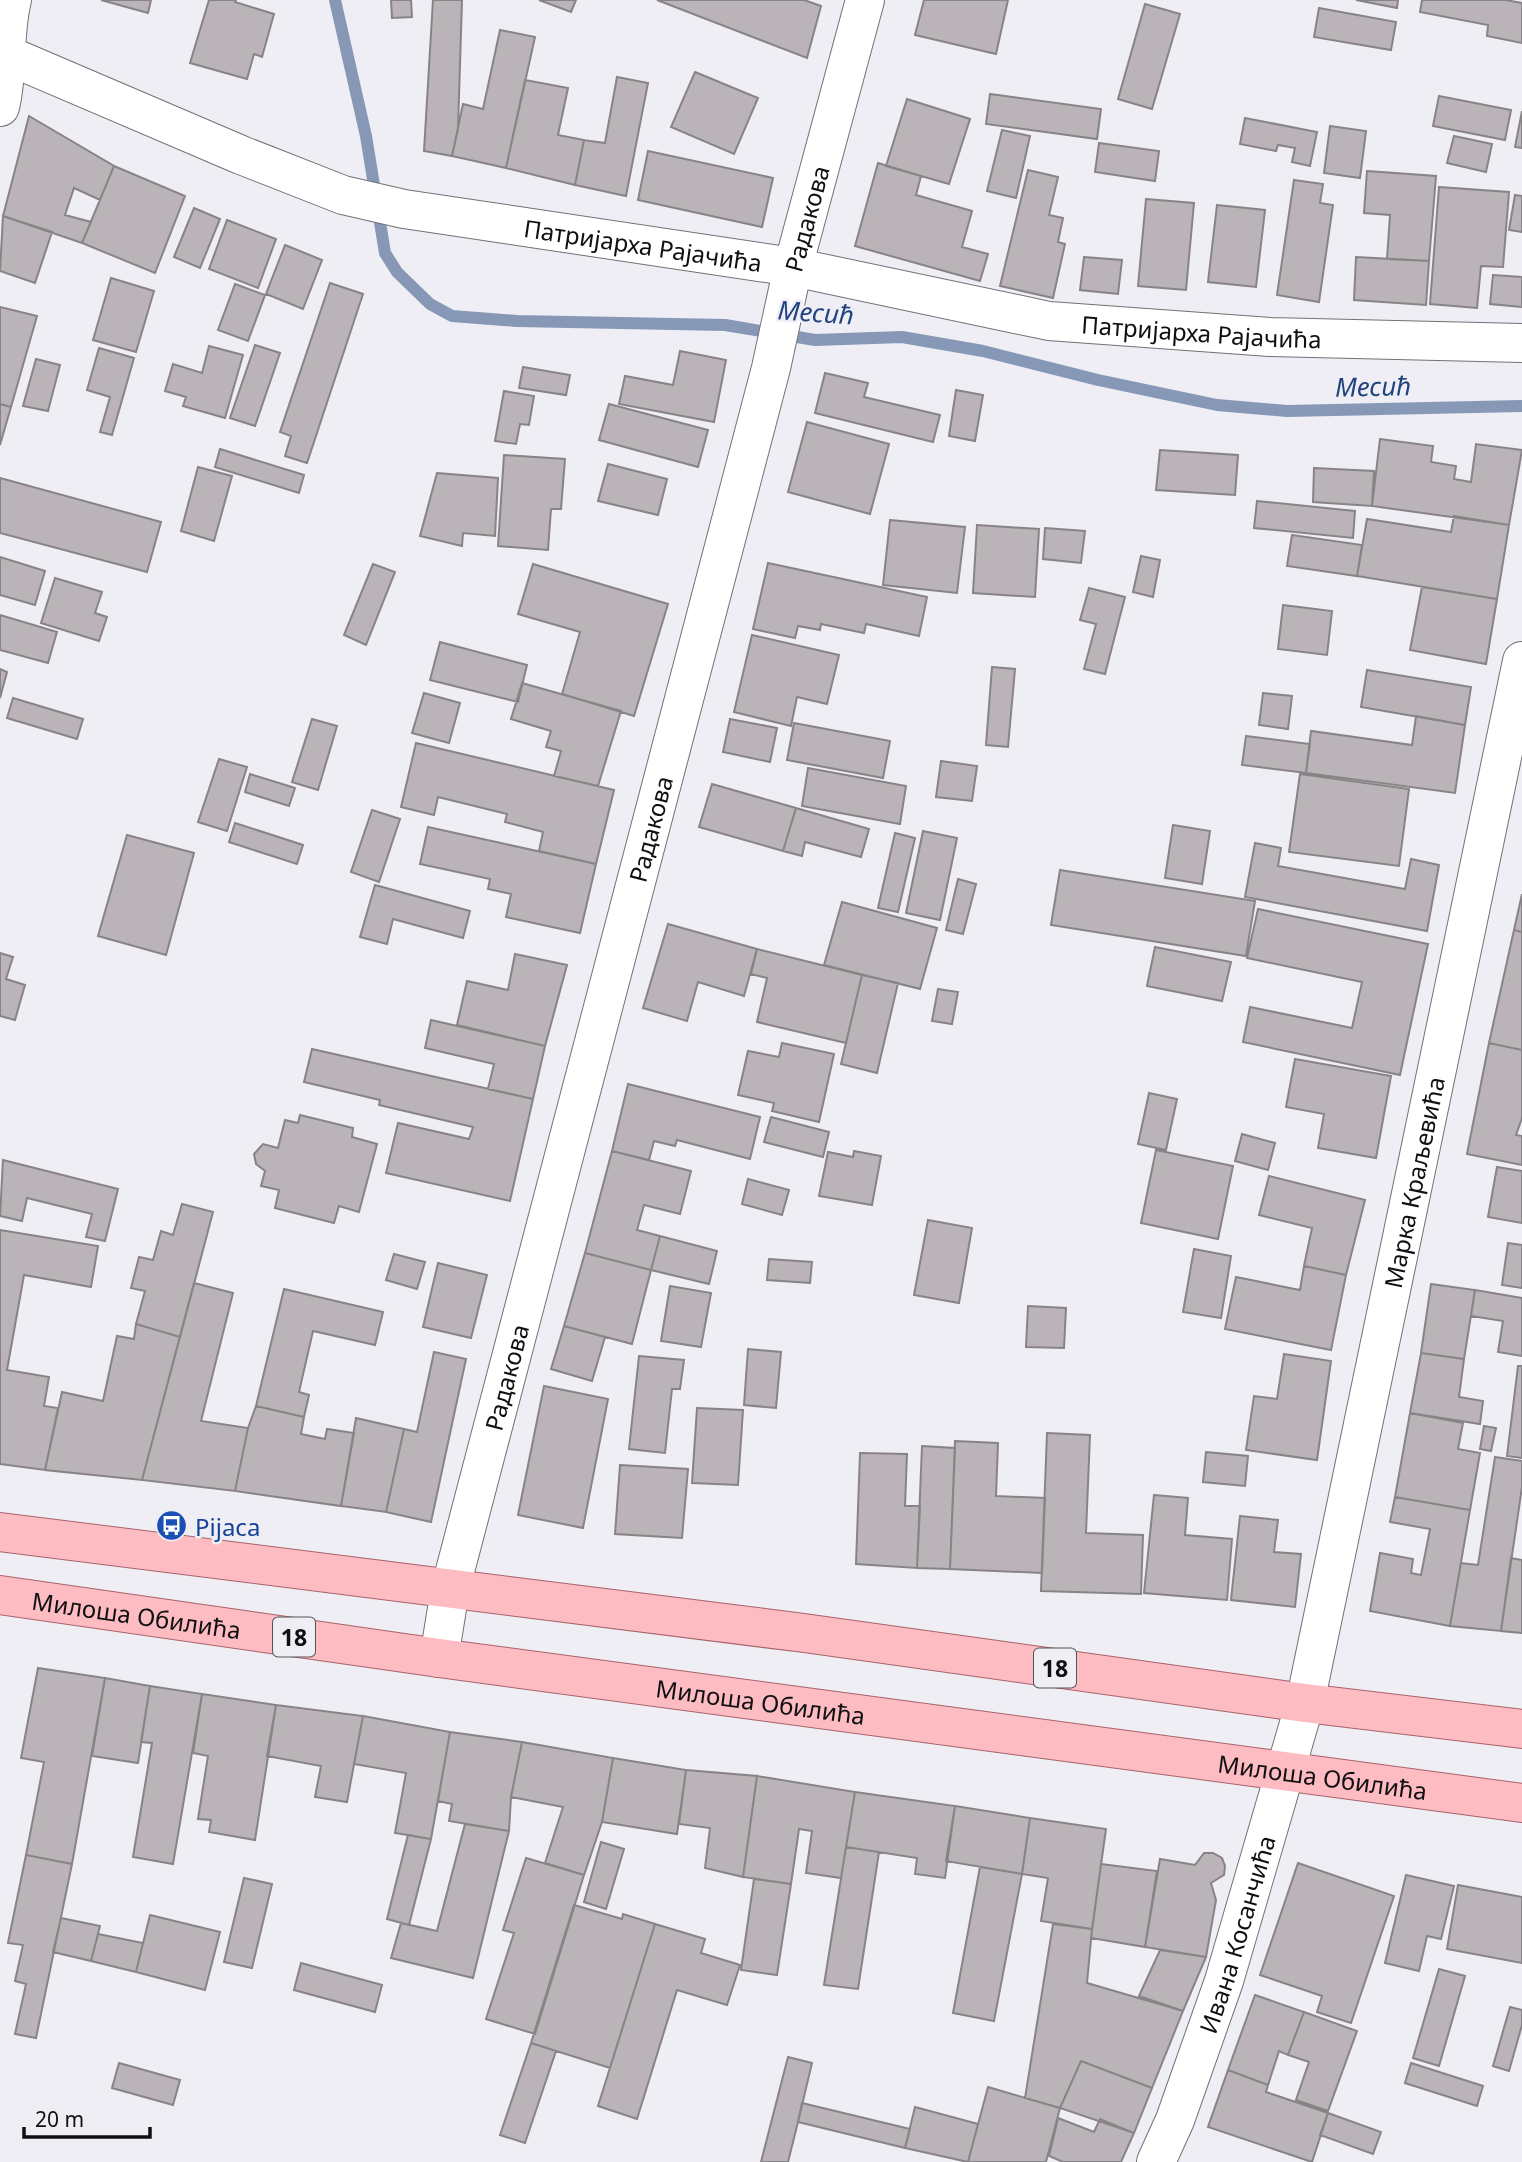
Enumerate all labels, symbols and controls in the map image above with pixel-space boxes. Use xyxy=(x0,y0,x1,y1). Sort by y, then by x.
street label: Радакова xyxy=(776,162,836,275)
street label: Патријарха Рајачића xyxy=(522,211,764,279)
water label: Месић xyxy=(777,291,855,333)
street label: Патријарха Рајачића xyxy=(1080,307,1322,355)
water label: Месић xyxy=(1335,367,1411,405)
street label: Радакова xyxy=(620,772,680,885)
street label: Марка Краљевића xyxy=(1375,1074,1452,1291)
street label: Радакова xyxy=(476,1320,536,1434)
bus stop icon: Pijaca xyxy=(155,1509,189,1543)
place label: Pijaca xyxy=(195,1510,260,1543)
street label: Милоша Обилића xyxy=(30,1583,243,1646)
road number: 18 xyxy=(273,1618,315,1656)
road number: 18 xyxy=(1034,1648,1076,1688)
street label: Милоша Обилића xyxy=(654,1671,867,1731)
street label: Милоша Обилића xyxy=(1216,1746,1429,1807)
street label: Ивана Косанчића xyxy=(1190,1831,1282,2038)
scale bar xyxy=(24,2096,150,2140)
text: 20 m xyxy=(35,2105,84,2133)

